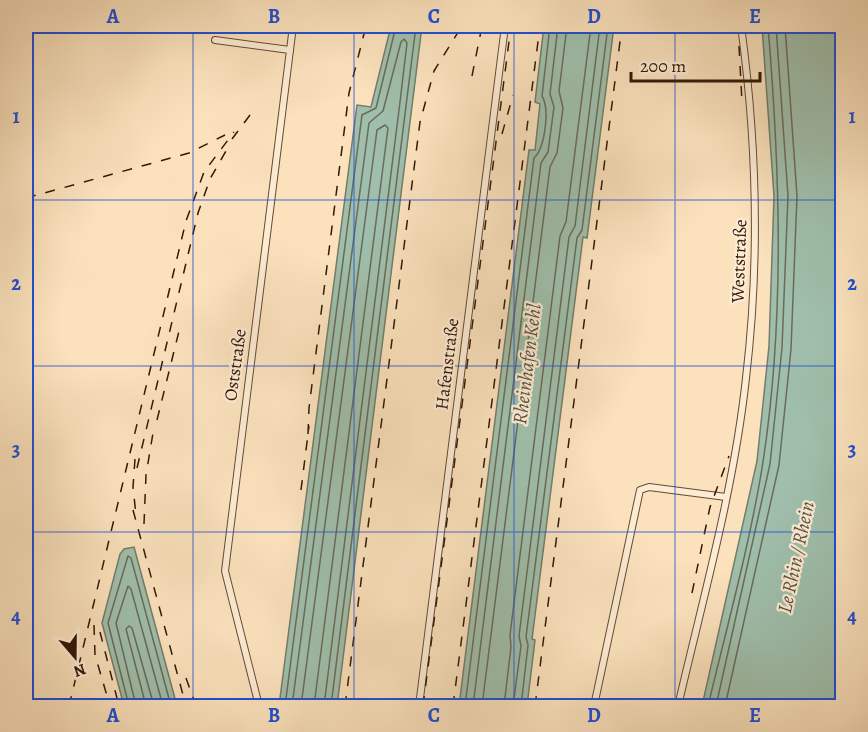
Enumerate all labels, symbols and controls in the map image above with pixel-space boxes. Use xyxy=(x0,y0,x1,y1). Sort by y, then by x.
text: A xyxy=(106,3,120,30)
text: B xyxy=(268,3,280,30)
text: C xyxy=(428,3,440,30)
text: D xyxy=(587,3,601,30)
text: E xyxy=(749,3,761,30)
scale bar xyxy=(631,45,760,83)
text: 200 m xyxy=(640,54,686,78)
text: 1 xyxy=(12,103,20,130)
text: 1 xyxy=(848,103,856,130)
street label: Weststraße xyxy=(726,219,752,304)
text: 2 xyxy=(11,270,21,297)
text: 2 xyxy=(847,270,857,297)
water label: Rheinhafen Kehl xyxy=(506,302,548,426)
street label: Hafenstraße xyxy=(429,317,465,411)
street label: Oststraße xyxy=(218,327,252,403)
text: 3 xyxy=(12,436,20,463)
text: 3 xyxy=(848,436,856,463)
water label: Le Rhin / Rhein xyxy=(771,499,821,615)
text: 4 xyxy=(11,603,21,630)
text: 4 xyxy=(847,603,857,630)
north arrow xyxy=(45,627,105,687)
text: N xyxy=(70,658,89,683)
text: A xyxy=(106,702,120,729)
text: B xyxy=(268,702,280,729)
text: C xyxy=(428,702,440,729)
text: D xyxy=(587,702,601,729)
text: E xyxy=(749,702,761,729)

